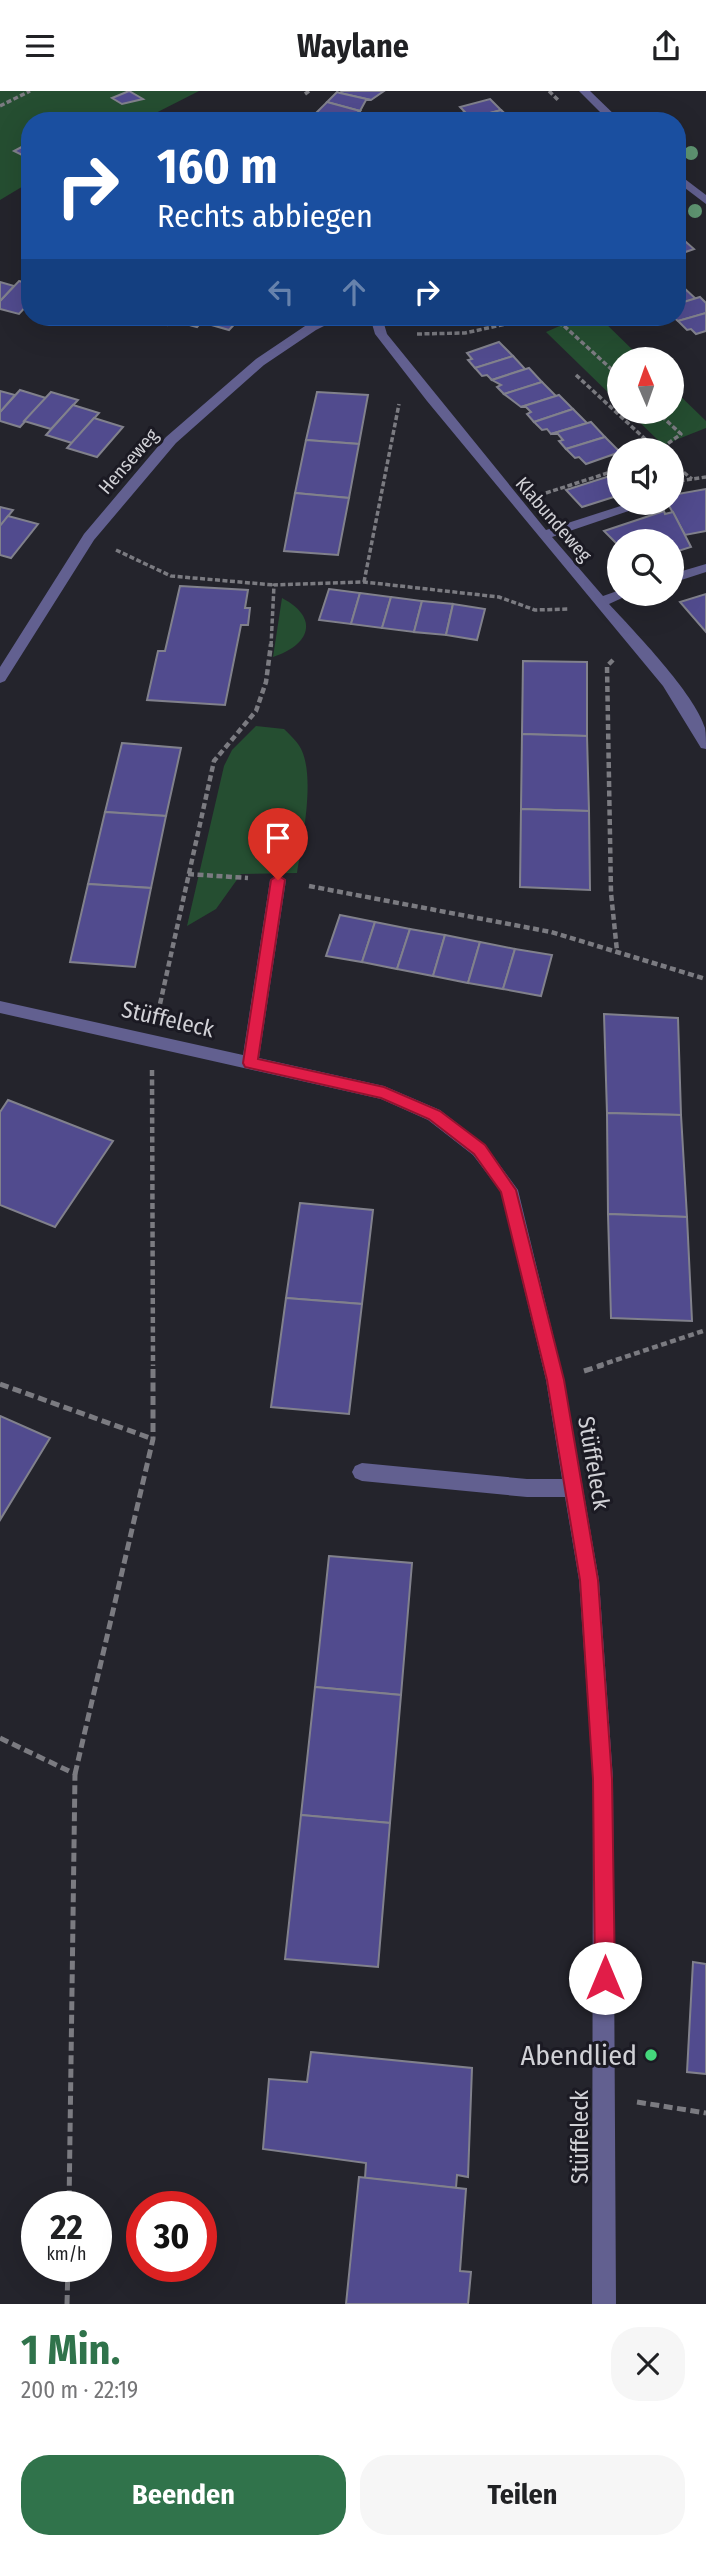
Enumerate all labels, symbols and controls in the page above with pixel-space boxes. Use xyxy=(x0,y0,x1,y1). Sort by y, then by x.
icon: menu xyxy=(21,27,59,65)
text: Waylane xyxy=(297,27,409,65)
icon: share xyxy=(647,27,685,65)
text: 160 m xyxy=(157,137,278,196)
icon: right xyxy=(42,140,133,231)
text: Rechts abbiegen xyxy=(157,197,373,235)
icon: left xyxy=(262,273,300,311)
icon: ahead xyxy=(335,273,373,311)
icon: right xyxy=(408,273,446,311)
north arrow xyxy=(607,347,684,423)
map controls xyxy=(607,347,684,606)
street label: Henseweg xyxy=(94,424,163,499)
button: sound xyxy=(607,438,684,515)
street label: Klabundeweg xyxy=(511,472,597,566)
button: search xyxy=(607,529,684,606)
pin xyxy=(248,808,308,880)
icon: arrive xyxy=(259,819,297,857)
street label: Stüffeleck xyxy=(119,995,217,1043)
street label: Stüffeleck xyxy=(572,1414,616,1512)
position arrow xyxy=(568,1941,642,2015)
place label: Abendlied xyxy=(520,2039,637,2072)
marker: Abendlied xyxy=(643,2047,659,2063)
street label: Stüffeleck xyxy=(566,2090,594,2184)
speed limit sign: 30 xyxy=(126,2191,217,2282)
text: 22 xyxy=(50,2206,83,2248)
text: km/h xyxy=(46,2243,87,2265)
text: 1 Min. xyxy=(21,2325,120,2375)
button: close xyxy=(611,2327,685,2401)
text: 200 m · 22:19 xyxy=(21,2376,138,2404)
button: Beenden xyxy=(21,2455,346,2535)
button: Teilen xyxy=(360,2455,685,2535)

